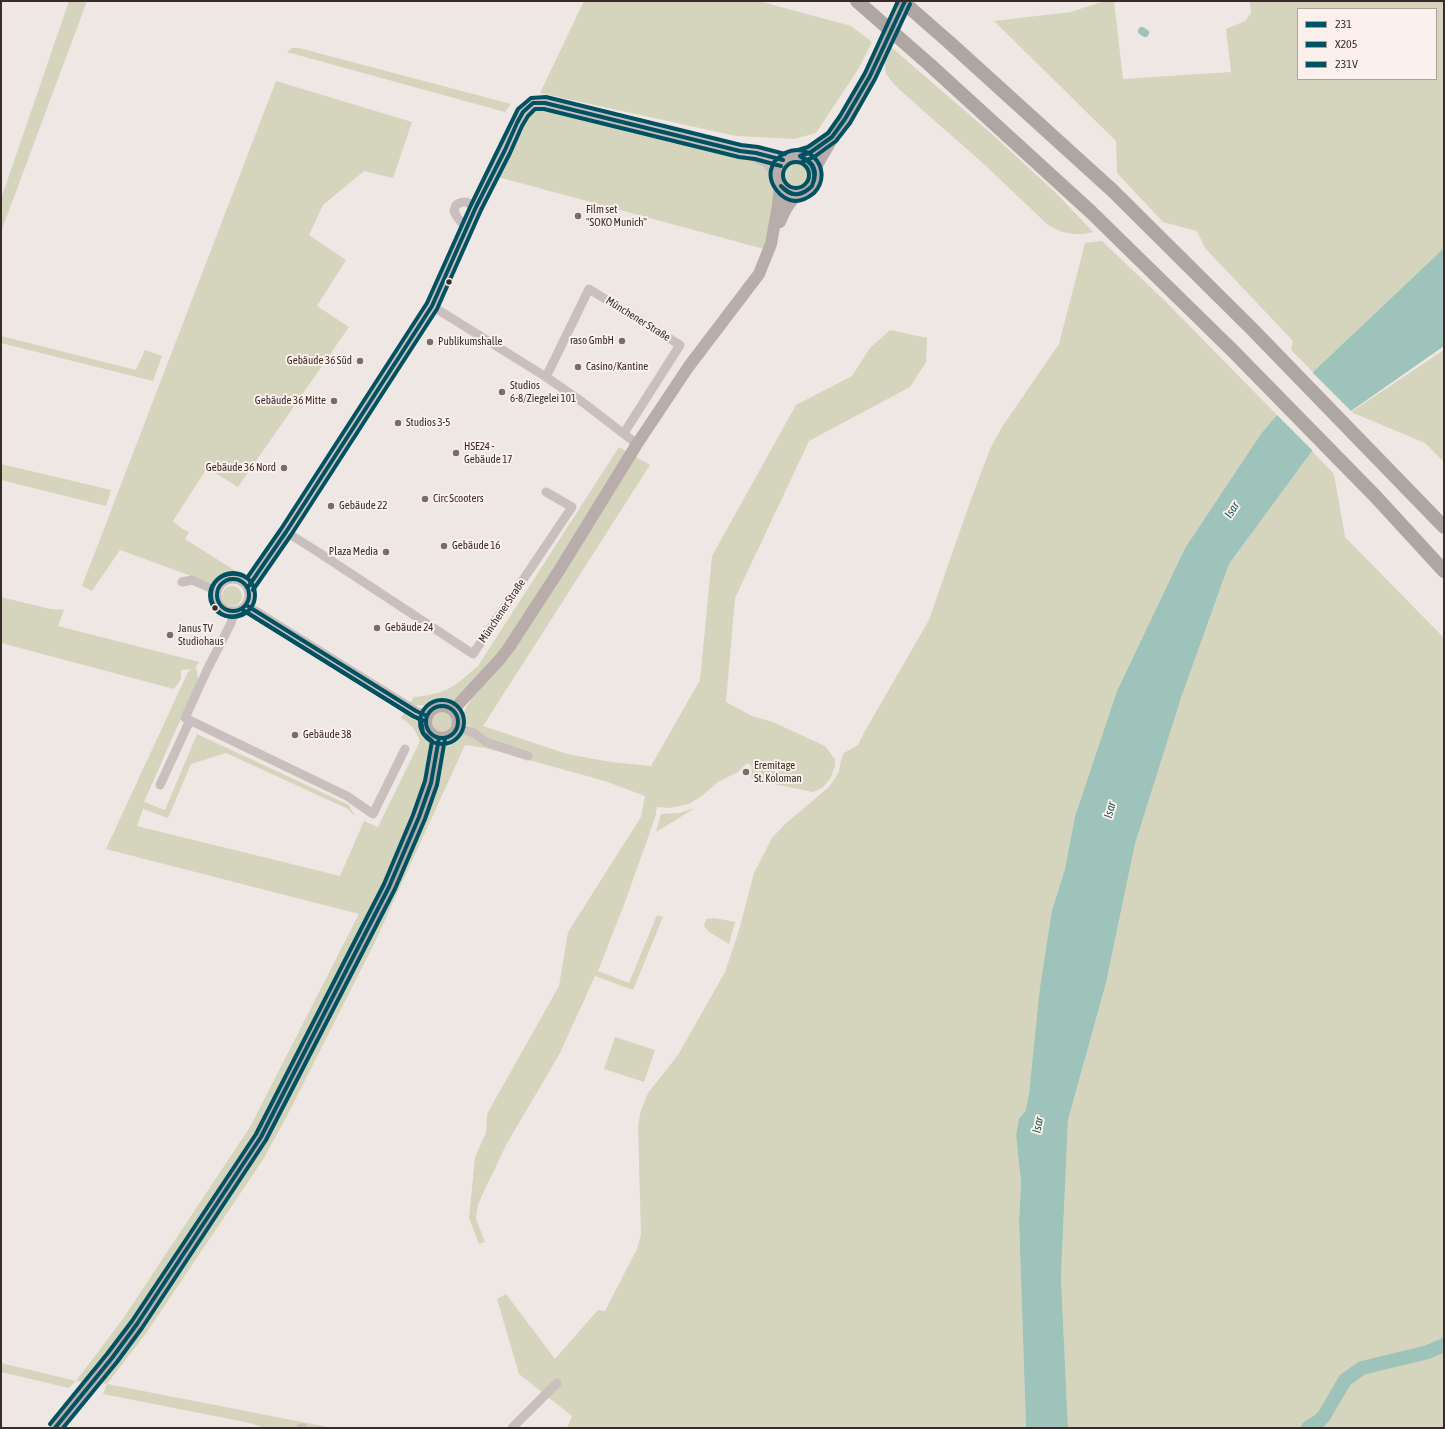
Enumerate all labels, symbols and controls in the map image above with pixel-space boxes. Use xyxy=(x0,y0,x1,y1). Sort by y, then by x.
legend xyxy=(1297,8,1437,80)
text: 231 xyxy=(1335,17,1352,31)
text: X205 xyxy=(1335,37,1357,51)
text: 231V xyxy=(1335,57,1358,71)
place label: Film set "SOKO Munich" xyxy=(586,203,647,229)
marker: Film set "SOKO Munich" xyxy=(573,211,583,221)
unlabelled marker xyxy=(444,277,454,287)
street label: Münchener Straße xyxy=(603,294,673,344)
place label: raso GmbH xyxy=(570,334,614,348)
place label: Publikumshalle xyxy=(438,335,502,349)
marker: raso GmbH xyxy=(617,336,627,346)
marker: Publikumshalle xyxy=(425,337,435,347)
place label: Gebäude 36 Süd xyxy=(287,354,352,368)
marker: Gebäude 36 Süd xyxy=(355,356,365,366)
place label: Casino/Kantine xyxy=(586,360,648,374)
marker: Casino/Kantine xyxy=(573,362,583,372)
place label: Studios 6-8/Ziegelei 101 xyxy=(510,379,576,405)
marker: Studios 6-8/Ziegelei 101 xyxy=(497,387,507,397)
place label: Gebäude 36 Mitte xyxy=(255,394,326,408)
marker: Gebäude 36 Mitte xyxy=(329,396,339,406)
place label: Studios 3-5 xyxy=(406,416,450,430)
marker: Studios 3-5 xyxy=(393,418,403,428)
place label: HSE24 - Gebäude 17 xyxy=(464,440,513,466)
marker: HSE24 - Gebäude 17 xyxy=(451,448,461,458)
place label: Gebäude 36 Nord xyxy=(206,461,276,475)
marker: Gebäude 36 Nord xyxy=(279,463,289,473)
place label: Circ Scooters xyxy=(433,492,484,506)
marker: Circ Scooters xyxy=(420,494,430,504)
place label: Gebäude 22 xyxy=(339,499,388,513)
water label: Isar xyxy=(1222,499,1242,521)
marker: Gebäude 22 xyxy=(326,501,336,511)
place label: Gebäude 16 xyxy=(452,539,501,553)
marker: Gebäude 16 xyxy=(439,541,449,551)
place label: Plaza Media xyxy=(329,545,378,559)
marker: Plaza Media xyxy=(381,547,391,557)
street label: Münchener Straße xyxy=(476,577,528,645)
unlabelled marker xyxy=(210,603,220,613)
place label: Gebäude 24 xyxy=(385,621,434,635)
place label: Janus TV Studiohaus xyxy=(178,622,224,648)
marker: Gebäude 24 xyxy=(372,623,382,633)
marker: Janus TV Studiohaus xyxy=(165,630,175,640)
place label: Gebäude 38 xyxy=(303,728,352,742)
marker: Gebäude 38 xyxy=(290,730,300,740)
place label: Eremitage St. Koloman xyxy=(754,759,802,785)
marker: Eremitage St. Koloman xyxy=(741,767,751,777)
water label: Isar xyxy=(1101,800,1119,820)
water label: Isar xyxy=(1029,1116,1047,1134)

